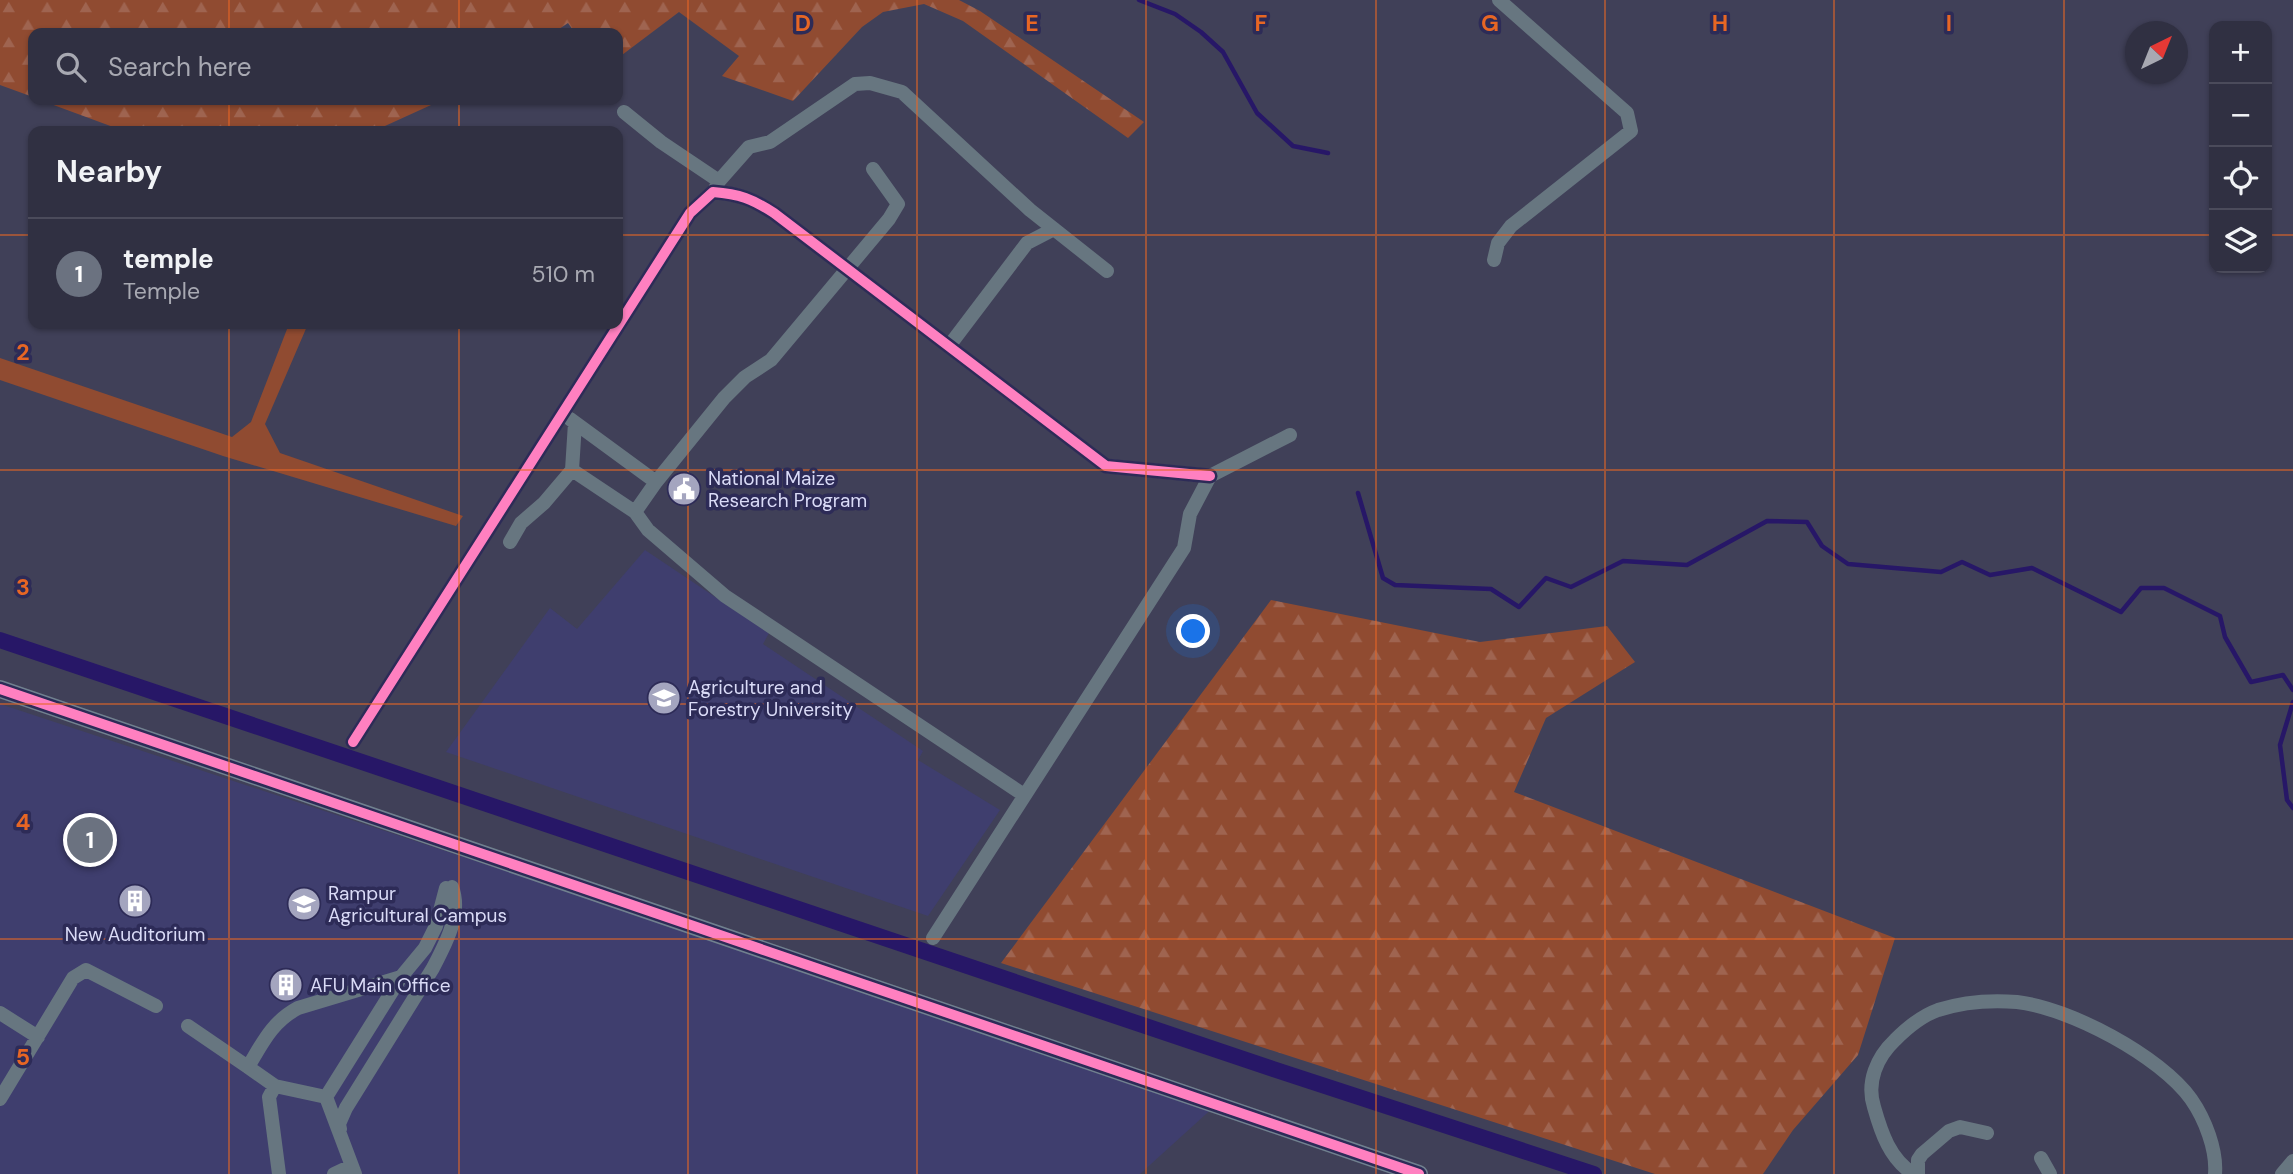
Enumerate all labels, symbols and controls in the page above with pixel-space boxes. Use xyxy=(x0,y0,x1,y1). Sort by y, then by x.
text: D xyxy=(795,8,811,38)
text: E xyxy=(1025,8,1039,38)
text: F xyxy=(1255,8,1268,38)
text: G xyxy=(1481,8,1499,38)
text: H xyxy=(1712,8,1728,38)
text: I xyxy=(1946,8,1952,38)
north arrow xyxy=(2125,21,2188,84)
map controls xyxy=(2209,21,2272,273)
button: + xyxy=(2209,21,2272,84)
search box xyxy=(28,28,623,105)
icon: search xyxy=(52,48,90,86)
text: Search here xyxy=(108,50,251,84)
button: − xyxy=(2209,84,2272,147)
button: locate xyxy=(2209,147,2272,210)
text: Nearby xyxy=(56,152,162,191)
button: layers xyxy=(2209,210,2272,273)
text: temple xyxy=(123,242,214,276)
text: 1 xyxy=(75,259,83,289)
text: 510 m xyxy=(531,259,595,289)
text: Temple xyxy=(123,276,200,306)
text: 2 xyxy=(16,337,30,367)
place label: National Maize Research Program xyxy=(708,466,867,513)
public building icon: National Maize Research Program xyxy=(665,470,703,508)
text: 3 xyxy=(16,572,30,602)
your location xyxy=(1176,614,1210,648)
place label: Agriculture and Forestry University xyxy=(688,675,854,722)
school or university icon: Agriculture and Forestry University xyxy=(645,679,683,717)
text: 4 xyxy=(16,807,31,837)
pin: 1 xyxy=(67,814,113,866)
place label: Rampur Agricultural Campus xyxy=(328,881,507,928)
building icon: New Auditorium xyxy=(116,882,154,920)
school or university icon: Rampur Agricultural Campus xyxy=(285,885,323,923)
place label: New Auditorium xyxy=(65,922,205,947)
building icon: AFU Main Office xyxy=(267,966,305,1004)
place label: AFU Main Office xyxy=(310,973,451,998)
text: 5 xyxy=(16,1042,30,1072)

